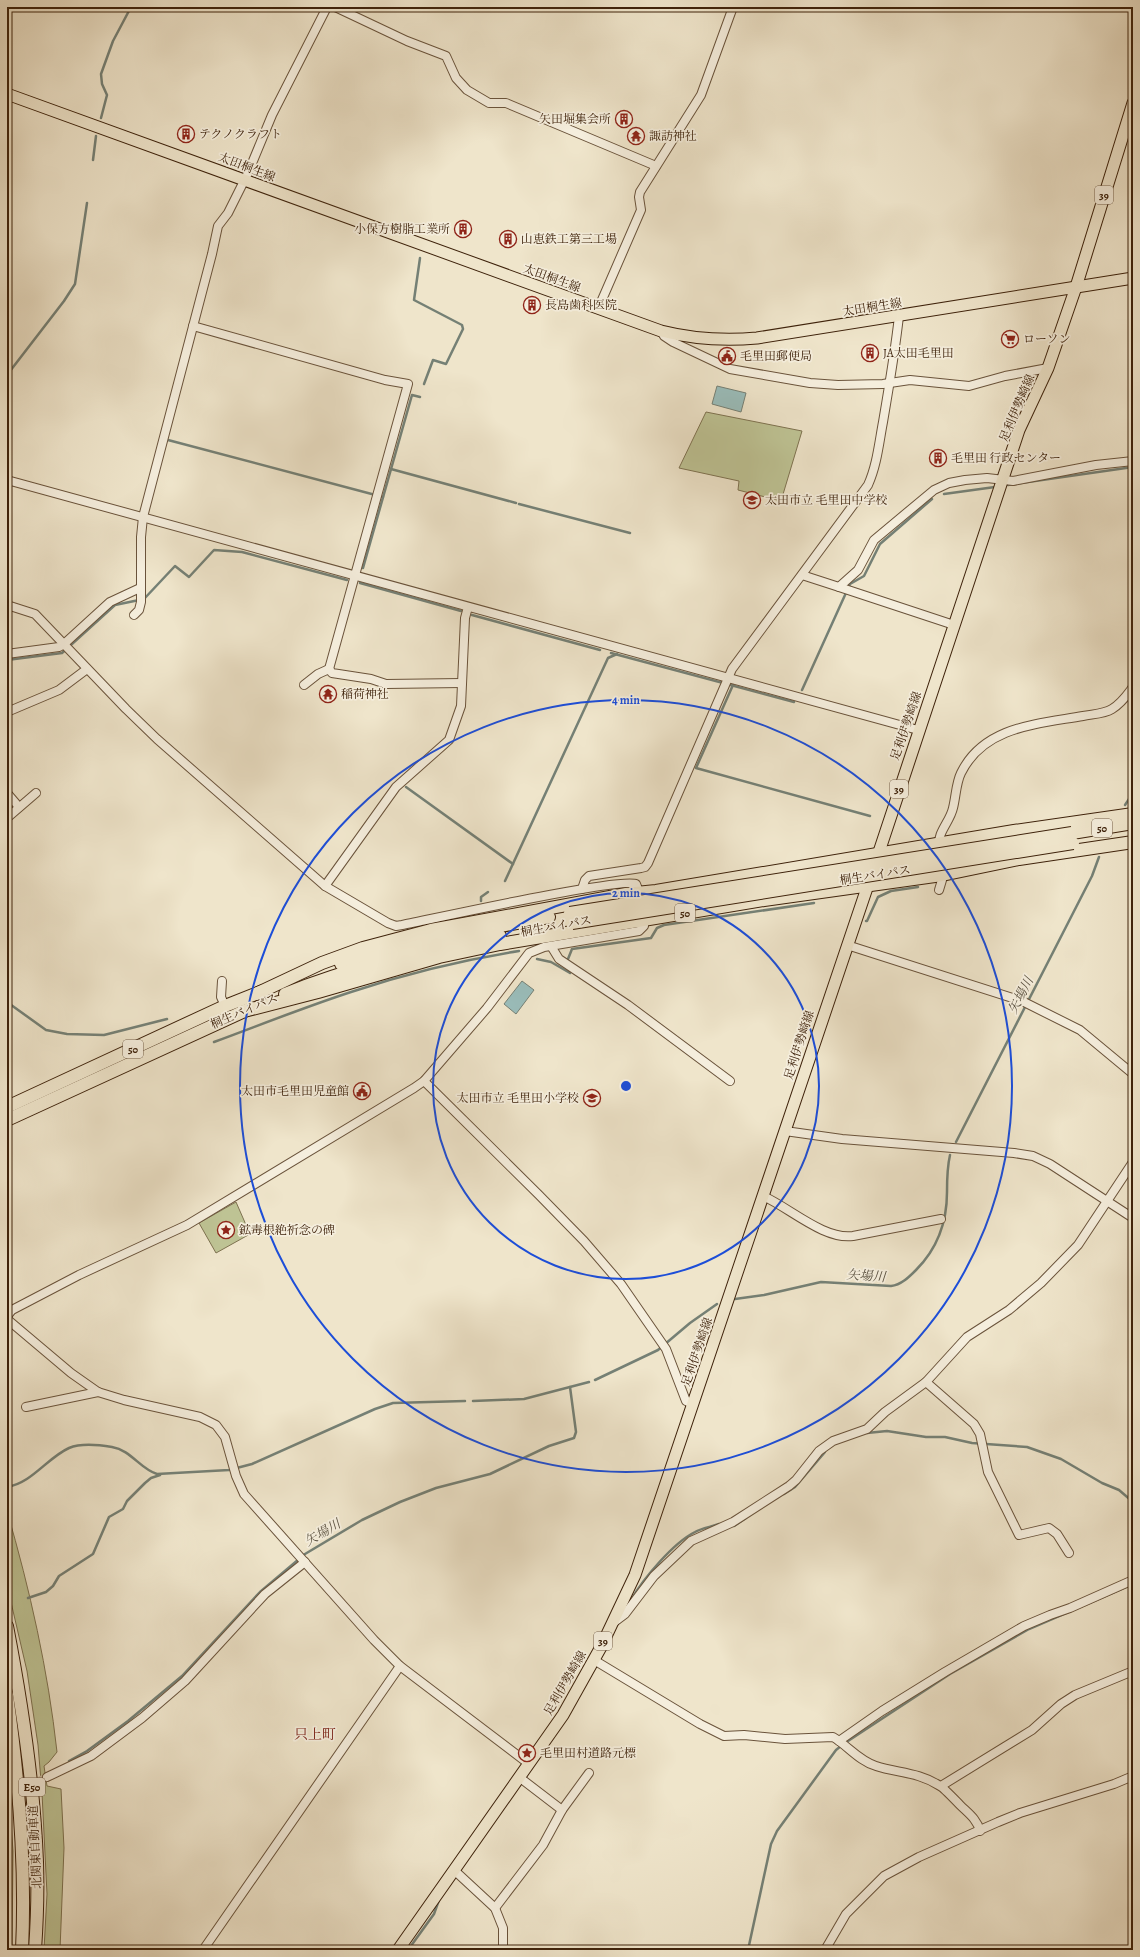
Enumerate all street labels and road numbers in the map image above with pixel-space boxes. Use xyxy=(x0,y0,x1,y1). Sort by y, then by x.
street label: 太田桐生線 xyxy=(216,149,278,185)
road number: 39 xyxy=(1095,186,1113,204)
street label: 太田桐生線 xyxy=(521,260,583,296)
street label: 太田桐生線 xyxy=(841,294,903,320)
street label: 足利伊勢崎線 xyxy=(996,372,1038,444)
street label: 足利伊勢崎線 xyxy=(887,689,925,763)
road number: 39 xyxy=(890,780,908,798)
road number: 50 xyxy=(1092,819,1112,837)
street label: 桐生バイパス xyxy=(838,861,912,889)
road number: 50 xyxy=(675,904,695,922)
street label: 桐生バイパス xyxy=(519,912,593,940)
street label: 桐生バイパス xyxy=(208,990,280,1032)
street label: 足利伊勢崎線 xyxy=(780,1008,818,1082)
road number: 50 xyxy=(123,1040,143,1058)
street label: 足利伊勢崎線 xyxy=(678,1315,716,1389)
road number: 39 xyxy=(594,1632,612,1650)
street label: 足利伊勢崎線 xyxy=(540,1648,590,1718)
road number: E50 xyxy=(19,1778,45,1796)
street label: 北関東自動車道 xyxy=(25,1805,45,1889)

